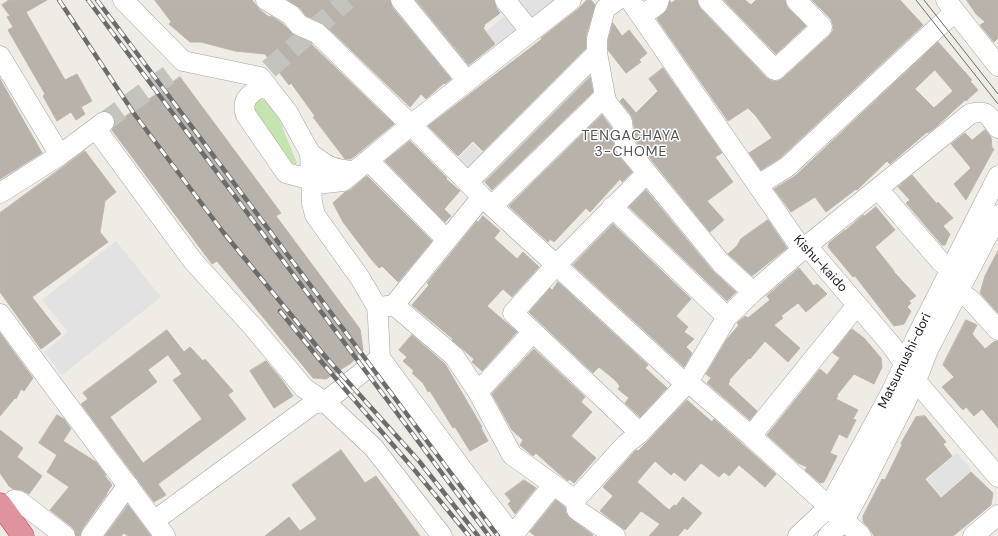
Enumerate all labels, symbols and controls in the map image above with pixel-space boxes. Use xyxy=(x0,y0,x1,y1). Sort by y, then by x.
district label: TENGACHAYA 3-CHOME xyxy=(581,128,681,160)
street label: Kishu-kaido xyxy=(790,232,850,296)
street label: Matsumushi-dori xyxy=(875,311,935,411)

